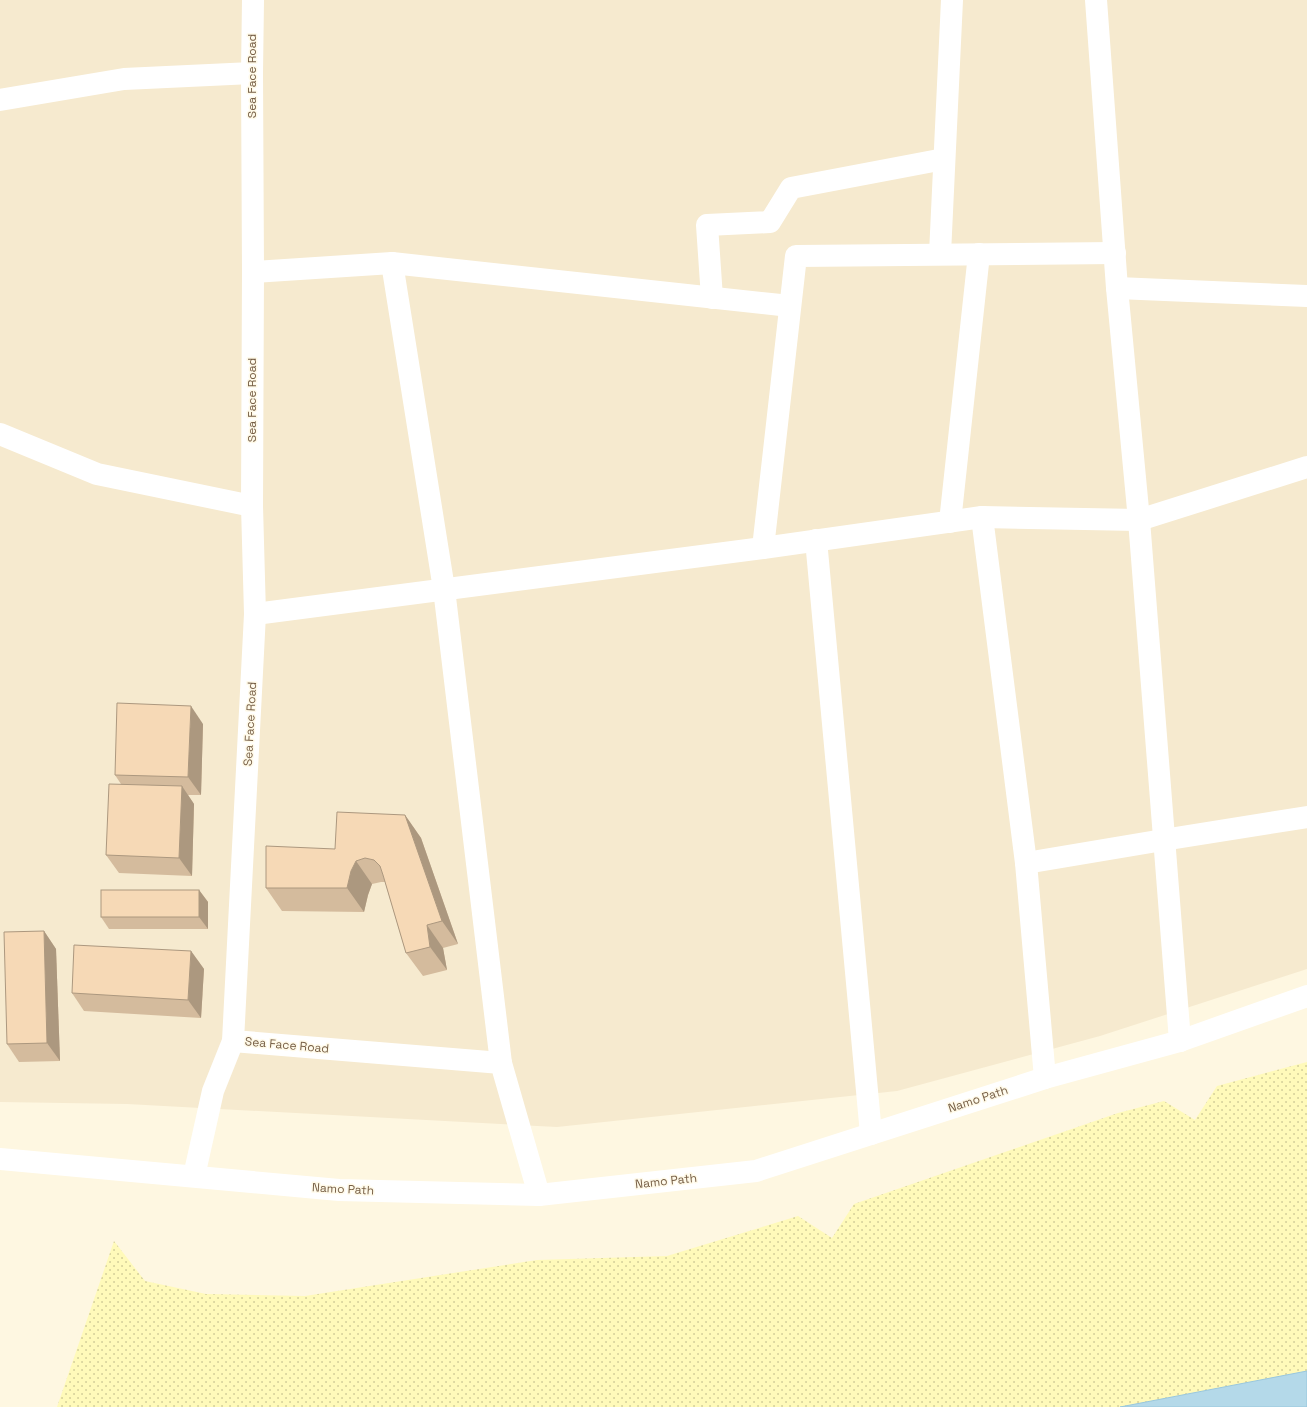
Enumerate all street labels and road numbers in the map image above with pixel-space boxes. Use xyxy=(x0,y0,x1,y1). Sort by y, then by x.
street label: Sea Face Road xyxy=(244,34,260,118)
street label: Sea Face Road xyxy=(244,358,260,442)
street label: Sea Face Road xyxy=(240,681,260,767)
street label: Sea Face Road xyxy=(244,1033,330,1057)
street label: Namo Path xyxy=(946,1082,1010,1116)
street label: Namo Path xyxy=(634,1170,698,1192)
street label: Namo Path xyxy=(312,1179,374,1199)

